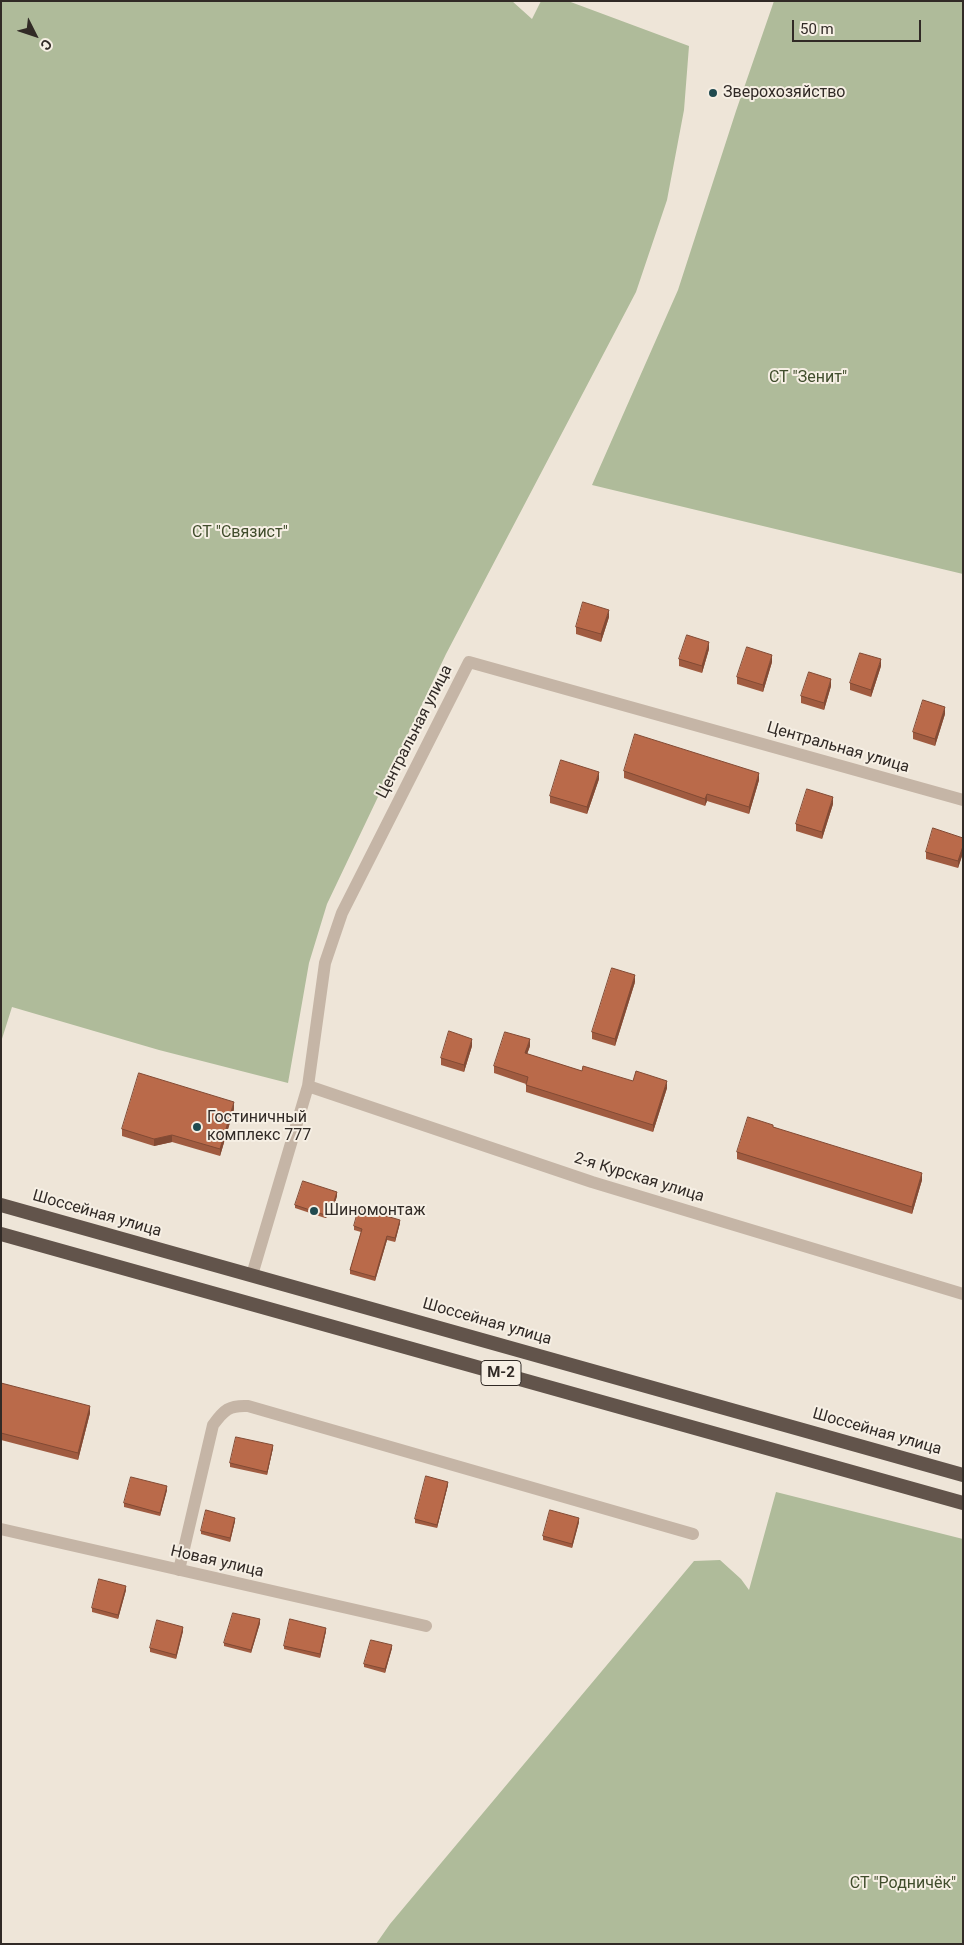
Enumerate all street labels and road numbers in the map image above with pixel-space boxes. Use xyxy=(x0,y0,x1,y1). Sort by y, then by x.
street label: Центральная улица xyxy=(373,662,457,802)
street label: Центральная улица xyxy=(765,718,911,778)
street label: 2-я Курская улица xyxy=(572,1149,706,1207)
street label: Шоссейная улица xyxy=(30,1186,164,1242)
street label: Шоссейная улица xyxy=(420,1294,554,1350)
road number: М-2 xyxy=(481,1360,521,1386)
street label: Шоссейная улица xyxy=(810,1404,944,1460)
street label: Новая улица xyxy=(169,1542,265,1582)

